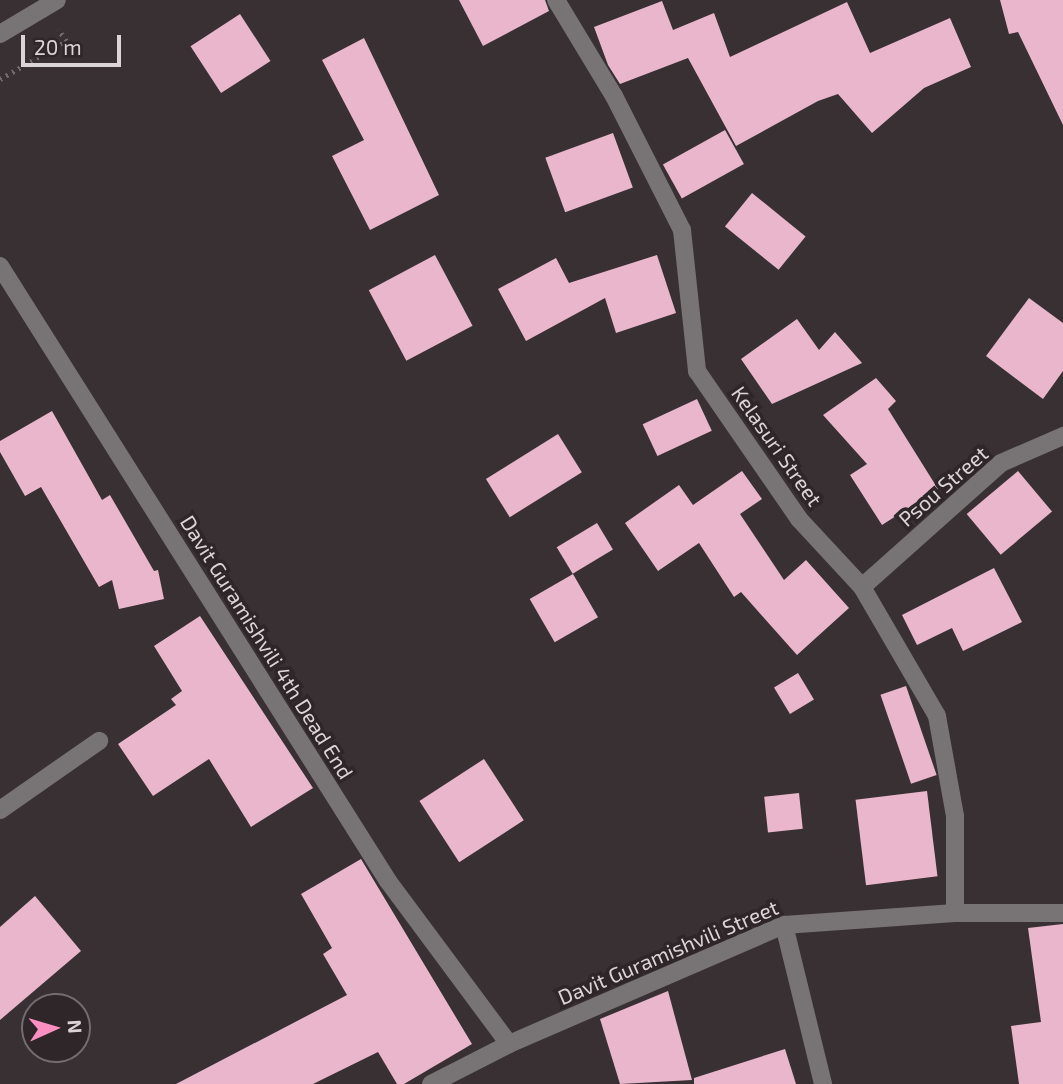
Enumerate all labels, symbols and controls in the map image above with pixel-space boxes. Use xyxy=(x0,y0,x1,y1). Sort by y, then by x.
scale bar xyxy=(24,21,124,65)
text: 20 m xyxy=(34,34,82,59)
street label: Kelasuri Street xyxy=(726,381,828,511)
street label: Psou Street xyxy=(893,440,993,532)
street label: Davit Guramishvili 4th Dead End xyxy=(175,511,359,783)
street label: Davit Guramishvili Street xyxy=(554,894,782,1010)
north arrow xyxy=(21,993,91,1063)
text: N xyxy=(64,1019,87,1034)

